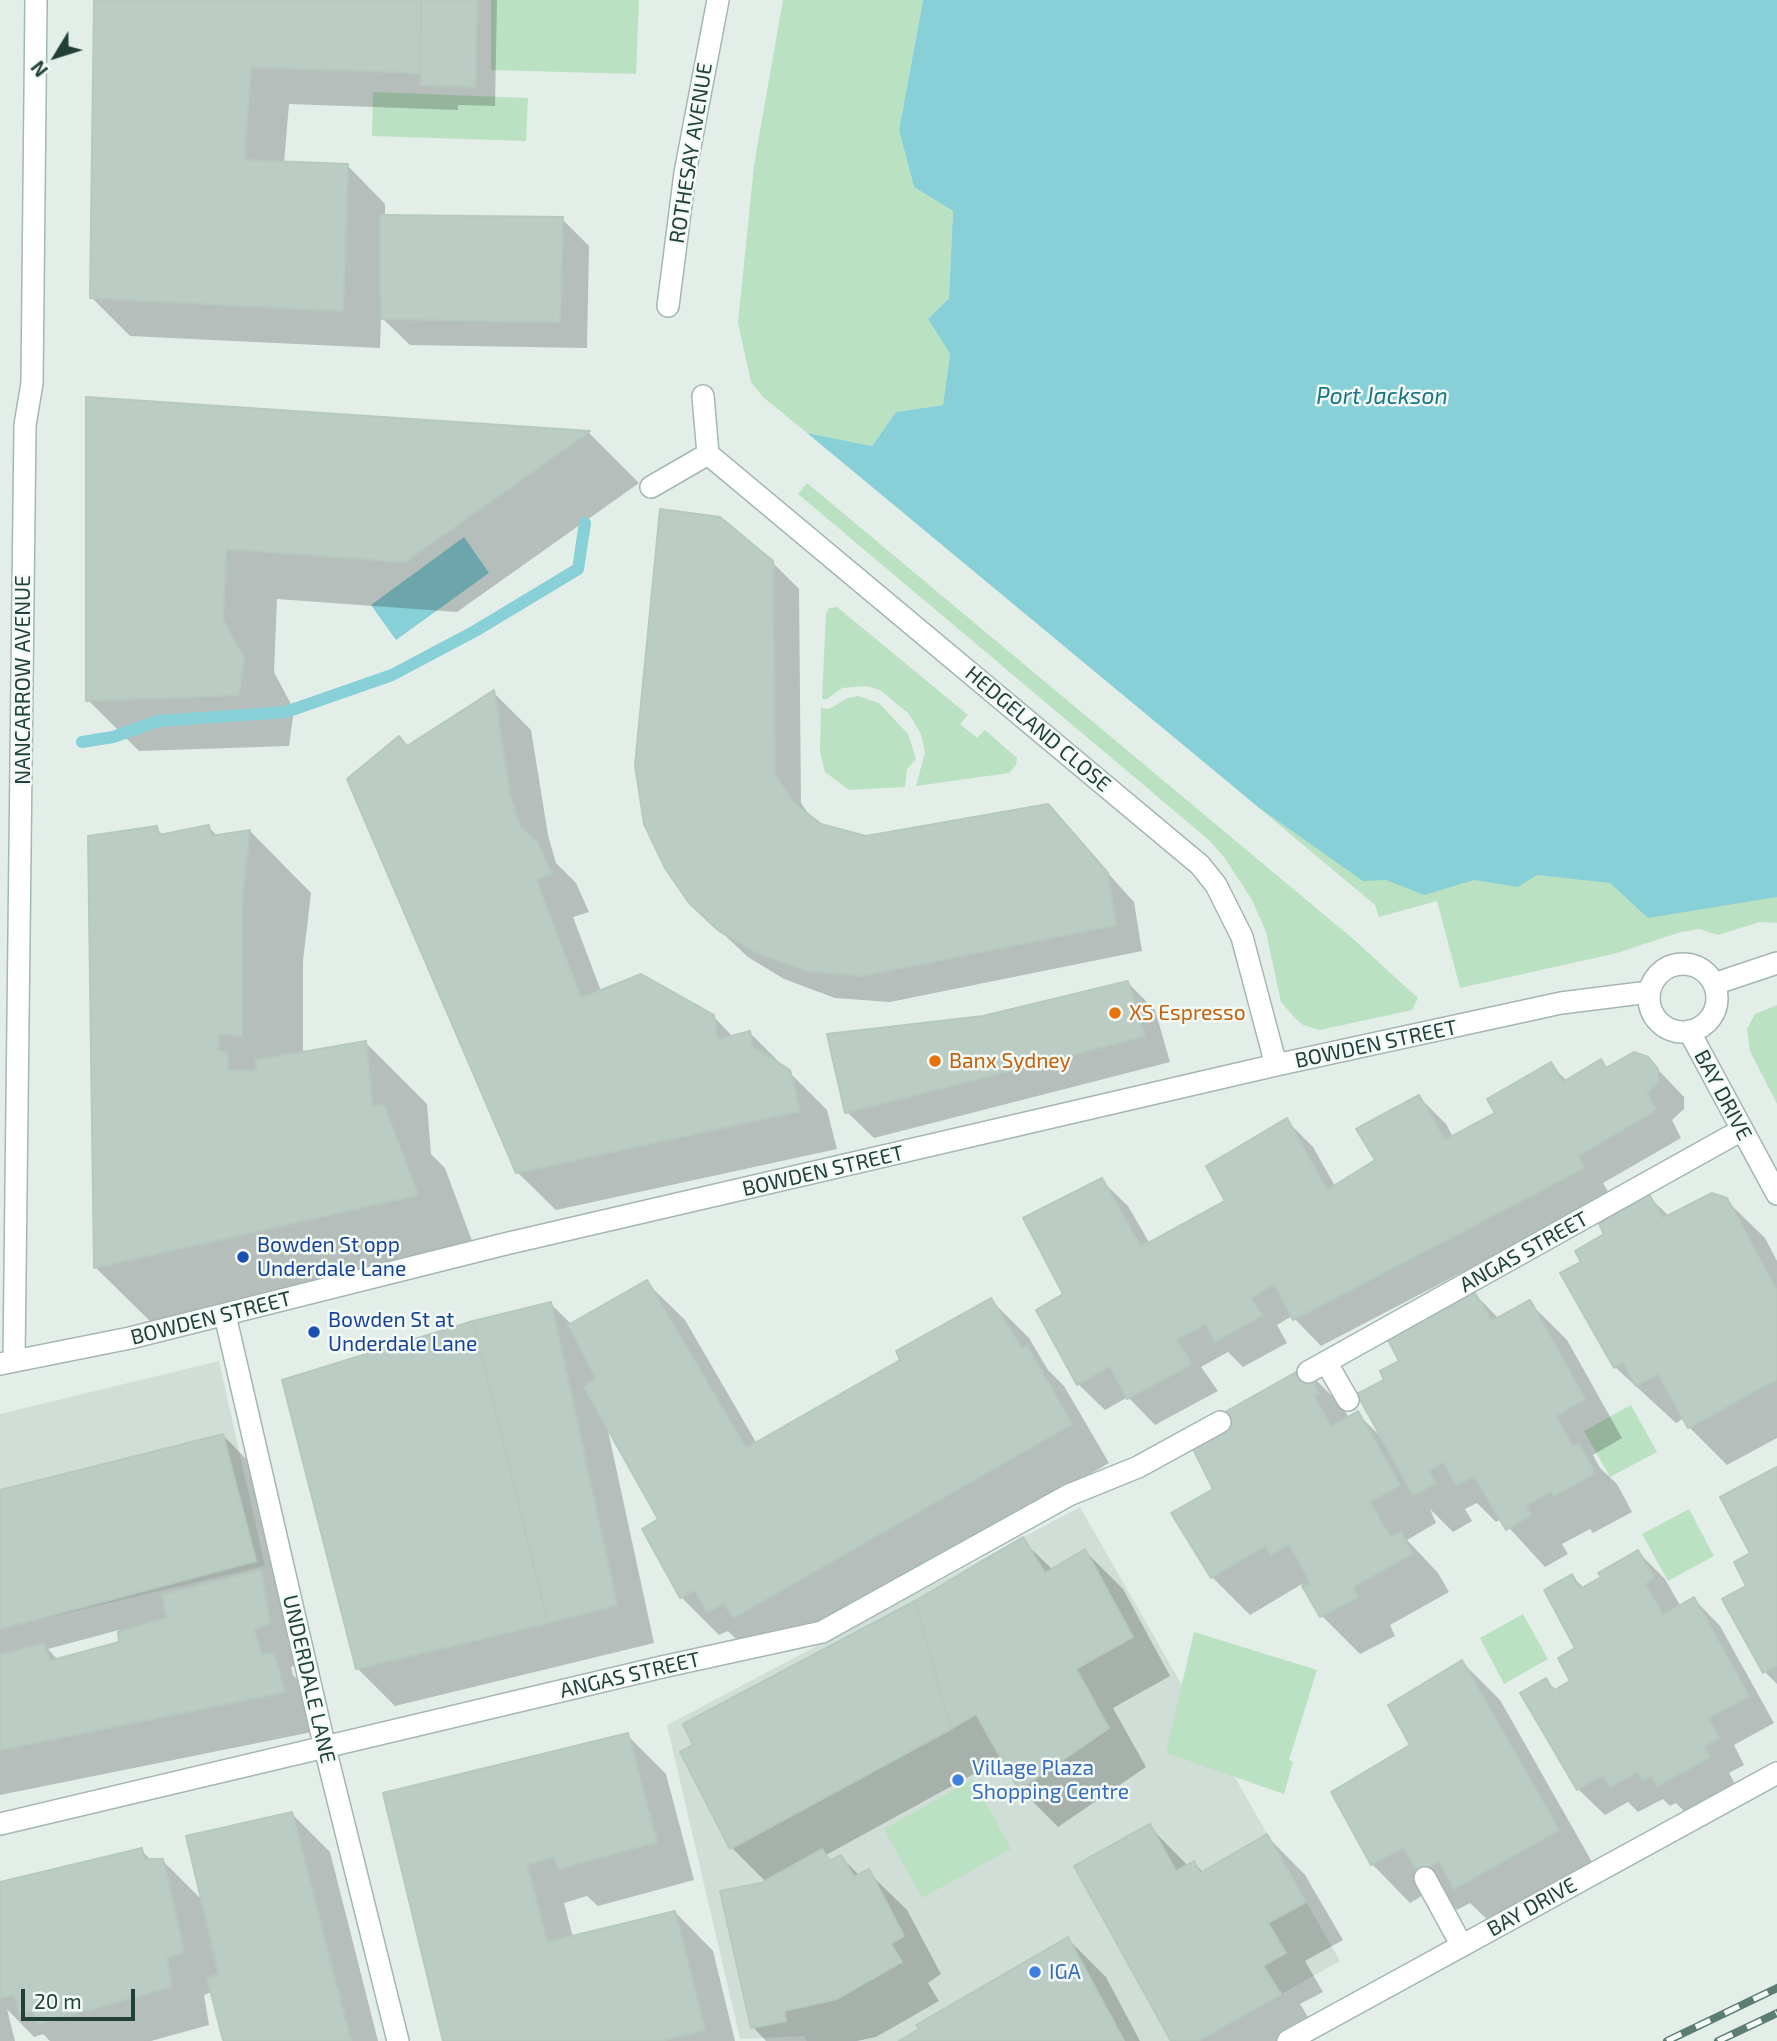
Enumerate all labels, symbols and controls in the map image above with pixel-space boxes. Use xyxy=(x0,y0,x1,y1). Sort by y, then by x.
north arrow xyxy=(21,21,91,91)
text: N xyxy=(26,57,52,82)
street label: ROTHESAY AVENUE xyxy=(664,61,718,245)
water label: Port Jackson xyxy=(1316,382,1448,410)
street label: NANCARROW AVENUE xyxy=(10,575,36,785)
street label: HEDGELAND CLOSE xyxy=(960,661,1116,797)
place label: XS Espresso xyxy=(1129,1000,1246,1026)
marker: XS Espresso xyxy=(1107,1005,1123,1021)
street label: BOWDEN STREET xyxy=(1293,1015,1459,1073)
street label: BAY DRIVE xyxy=(1689,1046,1757,1144)
place label: Banx Sydney xyxy=(949,1048,1071,1074)
marker: Banx Sydney xyxy=(927,1053,943,1069)
street label: BOWDEN STREET xyxy=(740,1140,906,1202)
street label: ANGAS STREET xyxy=(1455,1206,1593,1298)
place label: Bowden St opp Underdale Lane xyxy=(257,1232,406,1282)
marker: Bowden St opp Underdale Lane xyxy=(235,1249,251,1265)
street label: BOWDEN STREET xyxy=(128,1286,294,1350)
place label: Bowden St at Underdale Lane xyxy=(328,1307,477,1357)
marker: Bowden St at Underdale Lane xyxy=(306,1324,322,1340)
street label: UNDERDALE LANE xyxy=(277,1592,341,1766)
street label: ANGAS STREET xyxy=(557,1647,703,1703)
place label: Village Plaza Shopping Centre xyxy=(972,1755,1129,1805)
marker: Village Plaza Shopping Centre xyxy=(950,1772,966,1788)
street label: BAY DRIVE xyxy=(1483,1872,1581,1942)
place label: IGA xyxy=(1049,1959,1081,1985)
marker: IGA xyxy=(1027,1964,1043,1980)
scale bar xyxy=(24,1974,138,2018)
text: 20 m xyxy=(34,1988,82,2013)

